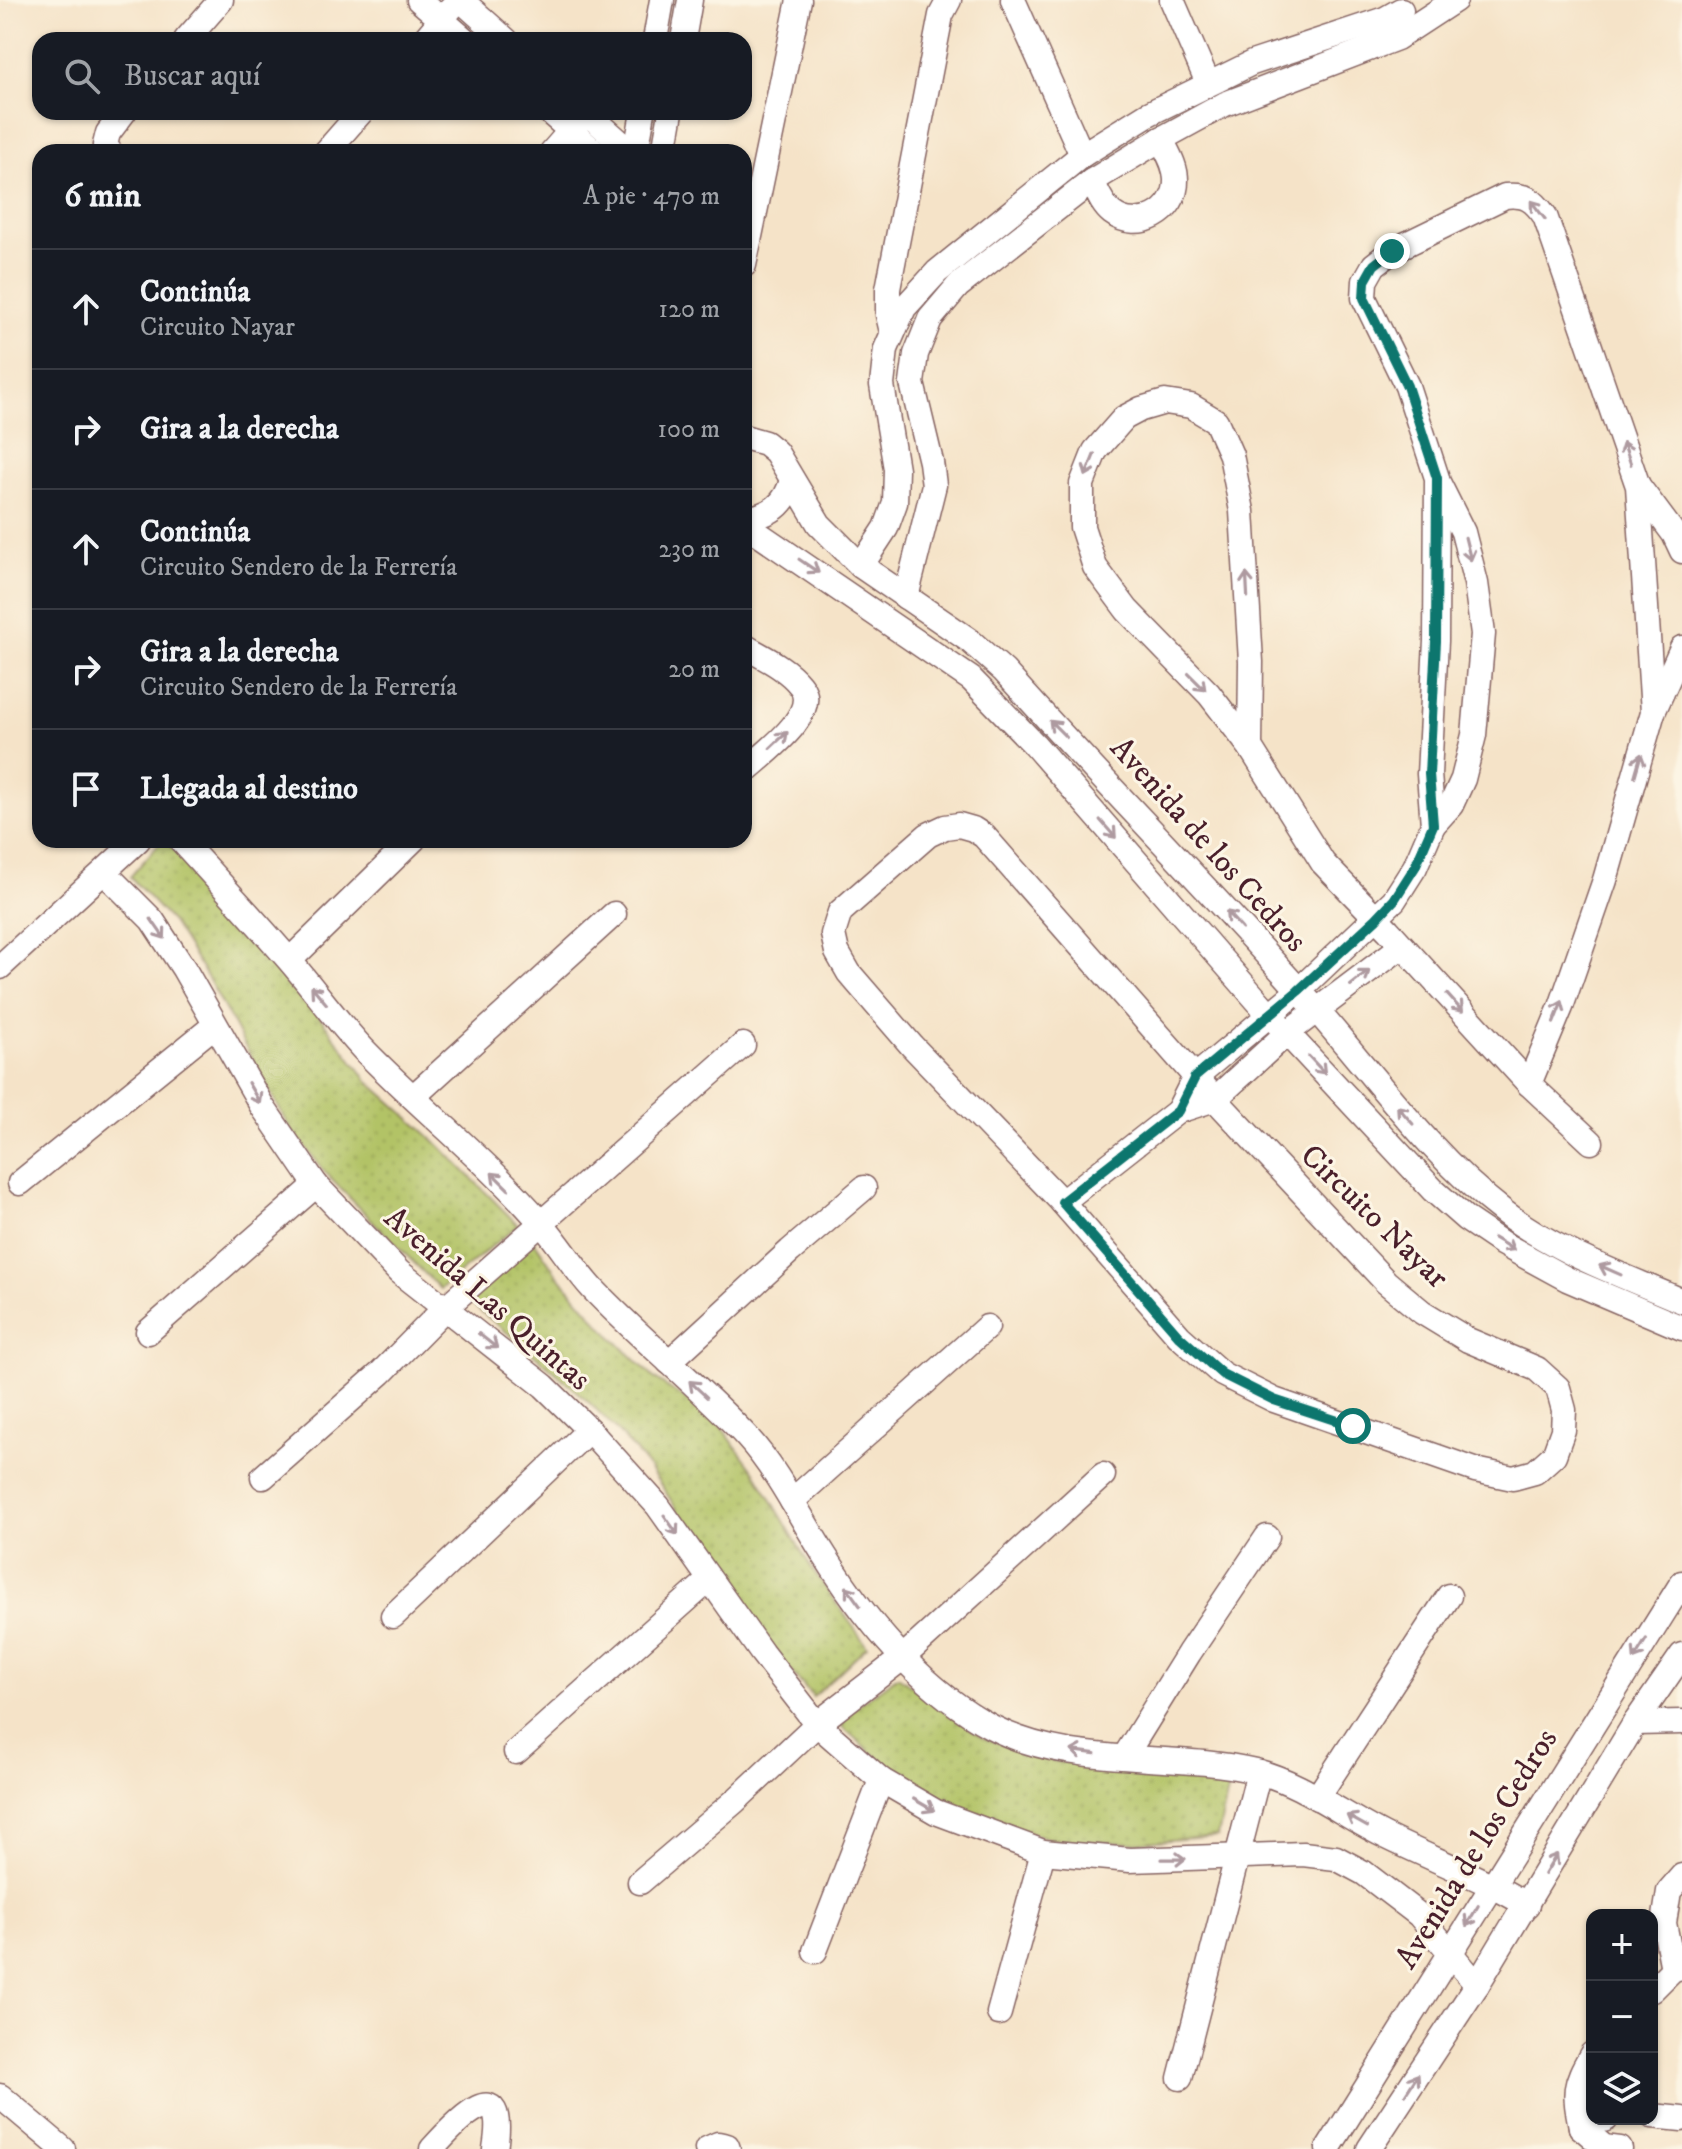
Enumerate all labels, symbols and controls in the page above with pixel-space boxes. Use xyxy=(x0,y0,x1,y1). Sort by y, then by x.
search box xyxy=(32,32,752,120)
icon: search xyxy=(60,54,104,98)
text: Buscar aquí xyxy=(124,58,261,95)
text: 6 min xyxy=(64,175,141,217)
text: A pie · 470 m xyxy=(583,180,720,213)
one-way arrow xyxy=(1530,200,1547,221)
route end xyxy=(1374,233,1410,269)
text: Continúa xyxy=(140,274,250,311)
icon: ahead xyxy=(64,287,108,331)
text: 120 m xyxy=(659,293,720,326)
text: Circuito Nayar xyxy=(140,311,295,344)
icon: right xyxy=(64,407,108,451)
text: Gira a la derecha xyxy=(140,411,339,448)
text: 100 m xyxy=(657,413,720,446)
one-way arrow xyxy=(1619,441,1634,466)
one-way arrow xyxy=(1081,452,1096,477)
text: Continúa xyxy=(140,514,250,551)
icon: ahead xyxy=(64,527,108,571)
text: 230 m xyxy=(658,533,720,566)
one-way arrow xyxy=(1461,536,1476,562)
text: Circuito Sendero de la Ferrería xyxy=(140,551,457,584)
one-way arrow xyxy=(798,558,820,574)
one-way arrow xyxy=(1239,572,1254,599)
text: Gira a la derecha xyxy=(140,634,339,671)
icon: right xyxy=(64,647,108,691)
text: 20 m xyxy=(668,653,720,686)
text: Circuito Sendero de la Ferrería xyxy=(140,671,457,704)
one-way arrow xyxy=(1187,672,1206,691)
one-way arrow xyxy=(1049,720,1068,739)
street label: Avenida de los Cedros xyxy=(1101,729,1315,961)
one-way arrow xyxy=(768,731,788,749)
one-way arrow xyxy=(1631,752,1646,778)
icon: arrive xyxy=(64,767,108,811)
text: Llegada al destino xyxy=(140,771,358,808)
one-way arrow xyxy=(1098,818,1116,838)
one-way arrow xyxy=(1225,911,1243,931)
one-way arrow xyxy=(150,918,166,940)
one-way arrow xyxy=(1349,970,1370,987)
one-way arrow xyxy=(310,986,328,1006)
one-way arrow xyxy=(1445,993,1463,1013)
one-way arrow xyxy=(1552,1000,1567,1025)
one-way arrow xyxy=(1307,1055,1326,1075)
one-way arrow xyxy=(246,1081,262,1104)
one-way arrow xyxy=(1397,1106,1415,1126)
street label: Circuito Nayar xyxy=(1291,1136,1457,1298)
one-way arrow xyxy=(491,1172,510,1191)
street label: Avenida Las Quintas xyxy=(375,1198,599,1400)
one-way arrow xyxy=(1492,1237,1515,1253)
one-way arrow xyxy=(1599,1262,1623,1277)
one-way arrow xyxy=(477,1332,498,1350)
one-way arrow xyxy=(689,1381,709,1399)
route start xyxy=(1335,1408,1371,1444)
one-way arrow xyxy=(663,1513,679,1535)
one-way arrow xyxy=(845,1586,862,1608)
one-way arrow xyxy=(1632,1637,1648,1660)
street label: Avenida de los Cedros xyxy=(1387,1721,1567,1977)
one-way arrow xyxy=(1071,1744,1096,1759)
one-way arrow xyxy=(912,1797,935,1813)
one-way arrow xyxy=(1346,1813,1370,1828)
one-way arrow xyxy=(1160,1852,1187,1867)
one-way arrow xyxy=(1544,1853,1560,1876)
one-way arrow xyxy=(1464,1904,1480,1927)
map controls xyxy=(1586,1909,1658,2125)
button: + xyxy=(1586,1909,1658,1981)
button: − xyxy=(1586,1981,1658,2053)
button: layers xyxy=(1586,2053,1658,2125)
one-way arrow xyxy=(1404,2073,1420,2096)

